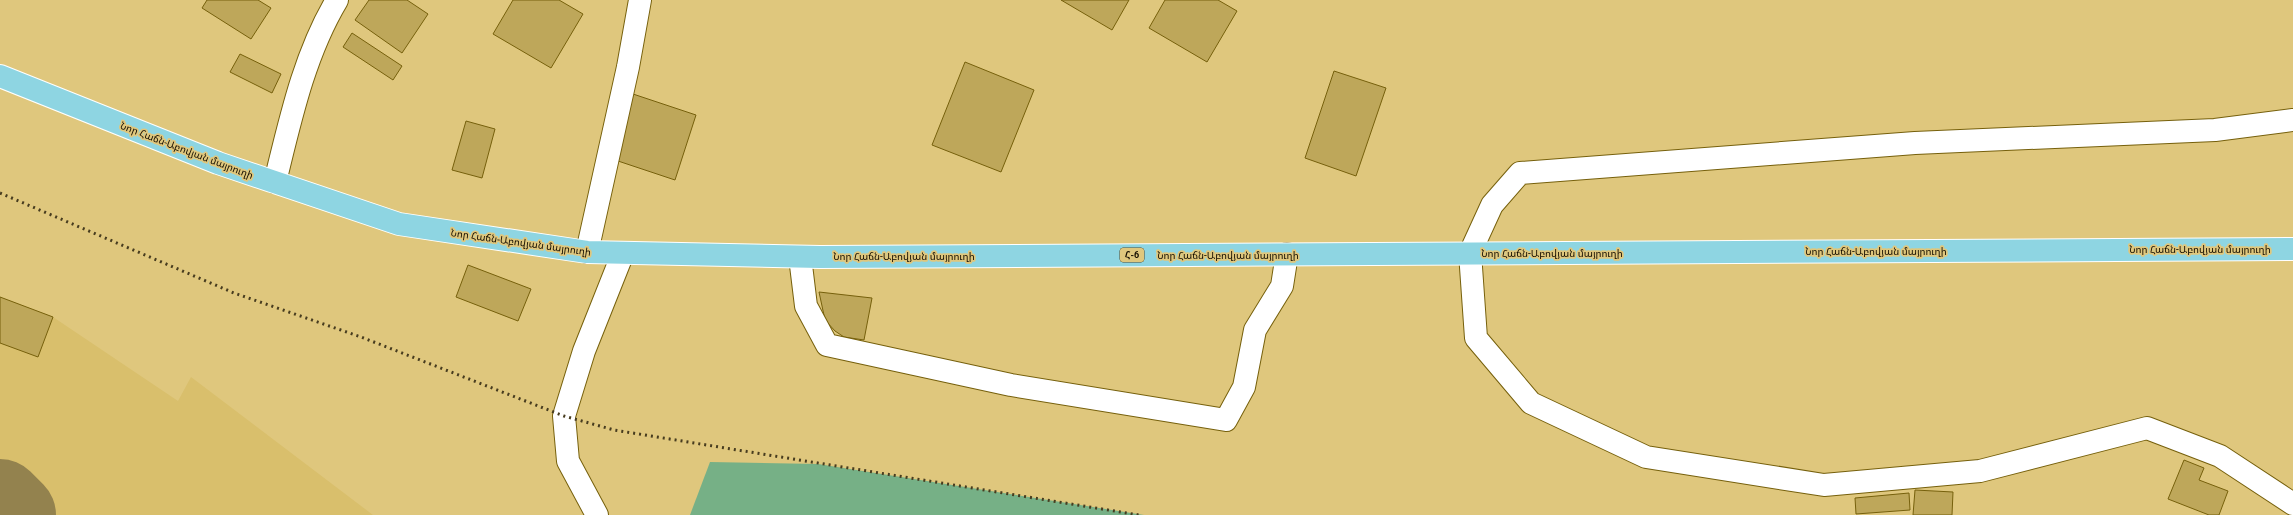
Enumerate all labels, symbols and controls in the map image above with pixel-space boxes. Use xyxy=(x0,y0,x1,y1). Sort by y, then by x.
street label: Նոր Հաճն-Աբովյան մայրուղի xyxy=(119,120,255,181)
street label: Նոր Հաճն-Աբովյան մայրուղի xyxy=(450,227,592,258)
street label: Նոր Հաճն-Աբովյան մայրուղի xyxy=(2129,244,2271,255)
street label: Նոր Հաճն-Աբովյան մայրուղի xyxy=(1805,246,1947,257)
road number: Հ-6 xyxy=(1120,248,1144,262)
street label: Նոր Հաճն-Աբովյան մայրուղի xyxy=(1481,248,1623,259)
street label: Նոր Հաճն-Աբովյան մայրուղի xyxy=(1157,250,1299,261)
street label: Նոր Հաճն-Աբովյան մայրուղի xyxy=(833,251,975,262)

